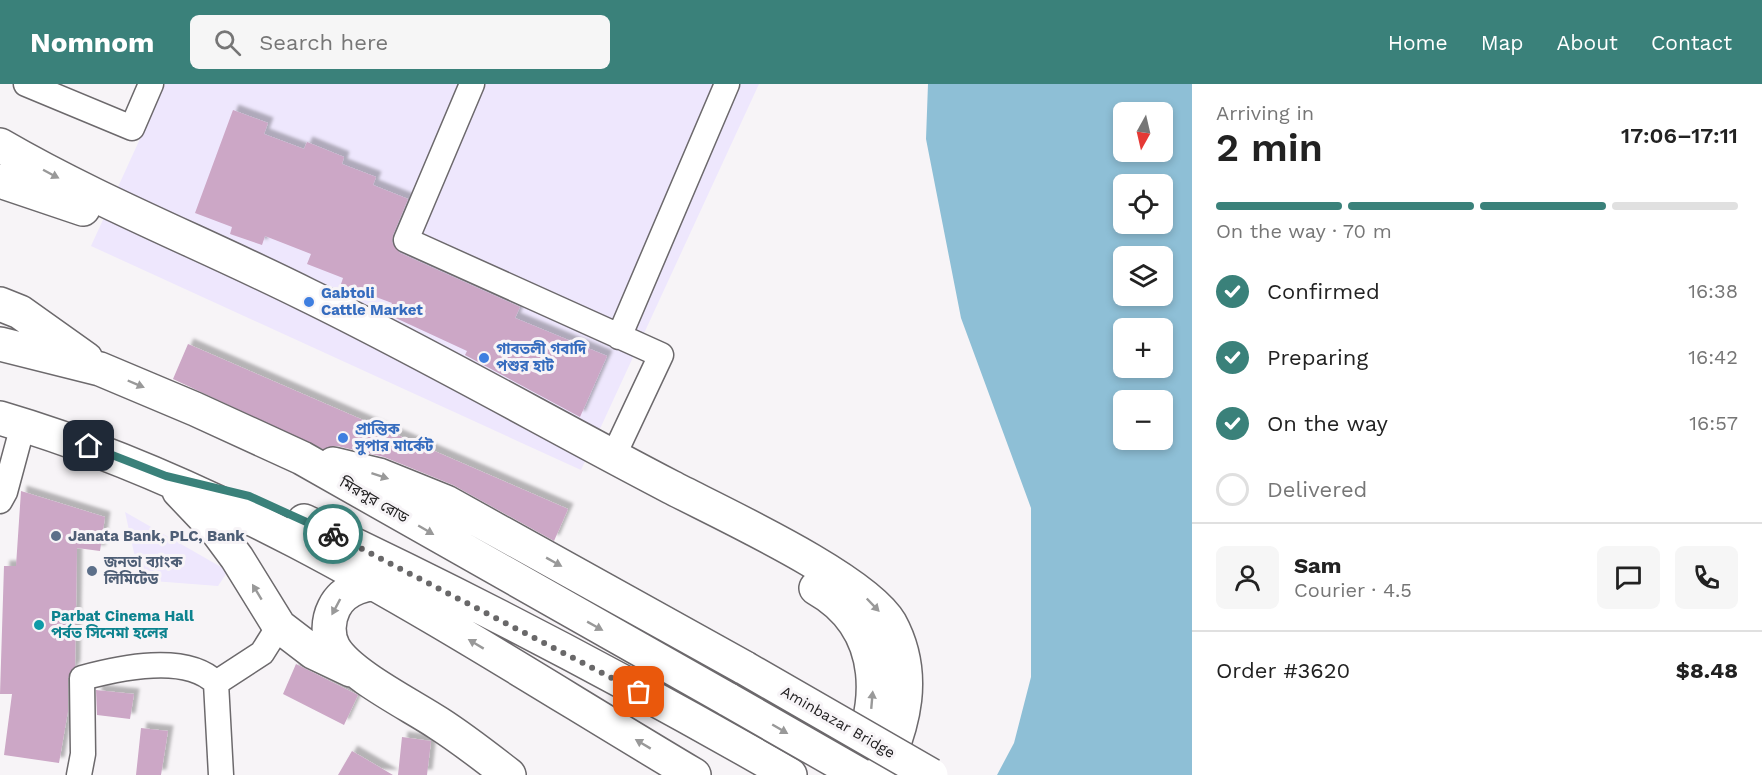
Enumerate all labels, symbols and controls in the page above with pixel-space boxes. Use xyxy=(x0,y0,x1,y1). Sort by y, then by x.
search box xyxy=(190,15,610,69)
text: Nomnom xyxy=(30,26,154,59)
icon: search xyxy=(211,26,244,59)
text: Search here xyxy=(259,30,388,55)
text: Home xyxy=(1388,30,1448,55)
text: Map xyxy=(1481,30,1524,55)
text: About xyxy=(1557,30,1618,55)
text: Contact xyxy=(1651,30,1732,55)
text: Arriving in xyxy=(1216,101,1314,125)
north arrow xyxy=(1113,102,1173,162)
map controls xyxy=(1113,102,1173,450)
text: 17:06–17:11 xyxy=(1621,123,1738,148)
text: 2 min xyxy=(1216,125,1323,170)
one-way arrow xyxy=(42,169,59,179)
button: locate xyxy=(1113,174,1173,234)
text: On the way · 70 m xyxy=(1216,219,1392,243)
button: layers xyxy=(1113,246,1173,306)
icon: check xyxy=(1216,275,1249,308)
text: Confirmed xyxy=(1267,279,1380,304)
text: 16:38 xyxy=(1688,279,1738,303)
place label: Gabtoli Cattle Market xyxy=(321,284,423,319)
marker: Gabtoli Cattle Market xyxy=(302,295,316,309)
button: + xyxy=(1113,318,1173,378)
place label: গাবতলী গবাদি পশুর হাট xyxy=(496,340,587,375)
icon: check xyxy=(1216,341,1249,374)
text: Preparing xyxy=(1267,345,1368,370)
text: 16:42 xyxy=(1688,345,1738,369)
marker: গাবতলী গবাদি পশুর হাট xyxy=(477,351,491,365)
one-way arrow xyxy=(128,379,146,389)
button: − xyxy=(1113,390,1173,450)
icon: check xyxy=(1216,407,1249,440)
text: On the way xyxy=(1267,411,1388,436)
text: 16:57 xyxy=(1689,411,1738,435)
pin xyxy=(63,420,114,471)
place label: প্রান্তিক সুপার মার্কেট xyxy=(354,420,434,456)
icon: home xyxy=(72,429,105,462)
marker: প্রান্তিক সুপার মার্কেট xyxy=(336,431,350,445)
one-way arrow xyxy=(371,472,389,481)
street label: মিরপুর রোড xyxy=(336,473,412,527)
text: Delivered xyxy=(1267,477,1367,502)
courier xyxy=(303,504,363,564)
icon: bike xyxy=(317,518,350,551)
one-way arrow xyxy=(417,524,434,534)
place label: Janata Bank, PLC, Bank xyxy=(68,527,245,545)
marker: Janata Bank, PLC, Bank xyxy=(49,529,63,543)
button: person xyxy=(1216,546,1279,609)
button: chat xyxy=(1597,546,1660,609)
button: phone xyxy=(1675,546,1738,609)
place label: জনতা ব্যাংক লিমিটেড xyxy=(103,553,183,588)
text: Sam xyxy=(1294,553,1342,578)
one-way arrow xyxy=(546,557,563,567)
marker: জনতা ব্যাংক লিমিটেড xyxy=(85,564,99,578)
text: Courier · 4.5 xyxy=(1294,578,1412,602)
one-way arrow xyxy=(251,584,262,601)
one-way arrow xyxy=(866,598,880,612)
one-way arrow xyxy=(331,599,341,616)
place label: Parbat Cinema Hall পর্বত সিনেমা হলের xyxy=(51,607,194,642)
marker: Parbat Cinema Hall পর্বত সিনেমা হলের xyxy=(32,618,46,632)
one-way arrow xyxy=(587,621,604,631)
one-way arrow xyxy=(468,639,484,650)
text: Order #3620 xyxy=(1216,658,1350,683)
text: $8.48 xyxy=(1676,658,1738,683)
pin xyxy=(613,666,664,717)
icon: bag xyxy=(622,675,655,708)
street label: Aminbazar Bridge xyxy=(778,682,898,762)
one-way arrow xyxy=(867,691,877,710)
one-way arrow xyxy=(772,724,789,734)
one-way arrow xyxy=(635,739,651,750)

